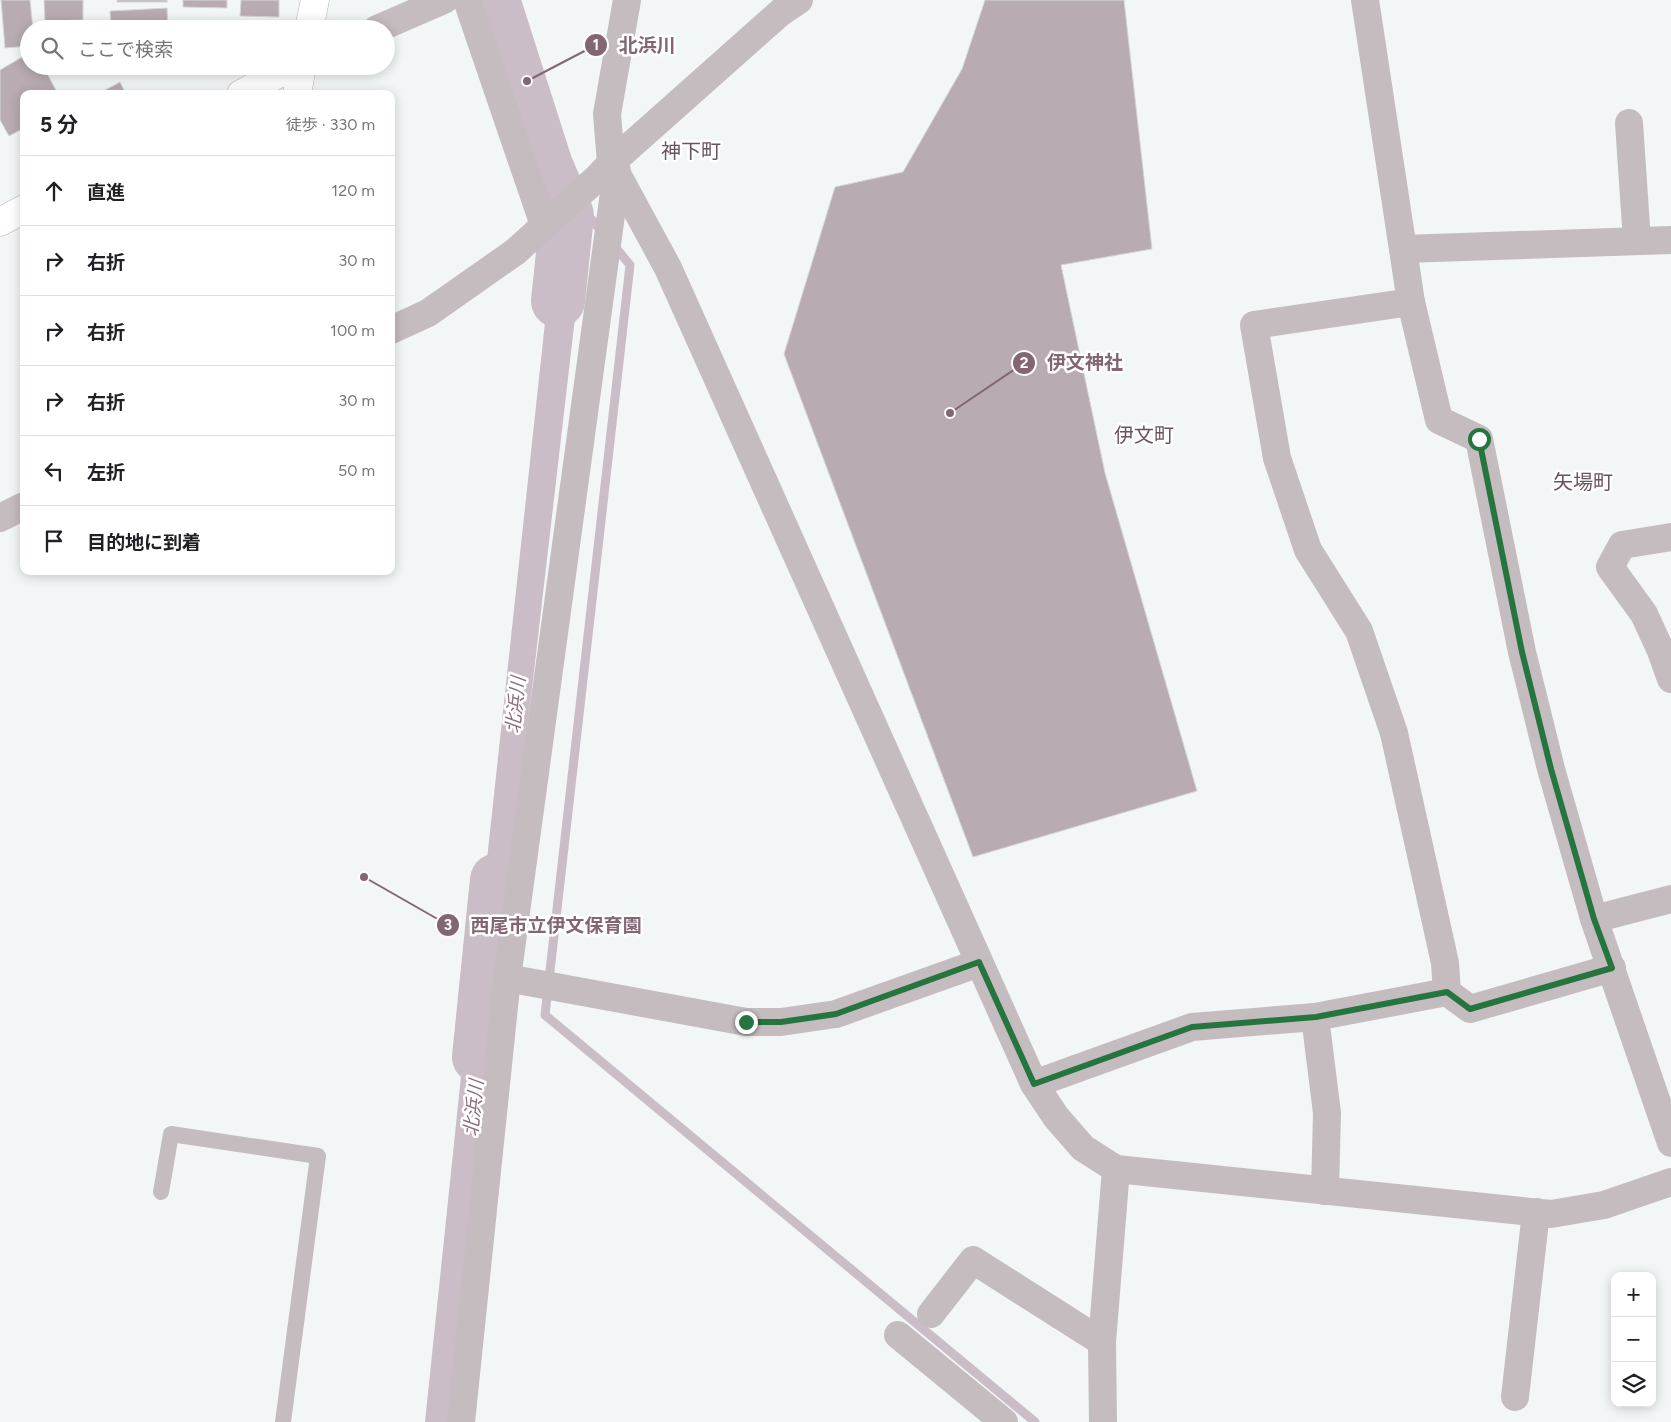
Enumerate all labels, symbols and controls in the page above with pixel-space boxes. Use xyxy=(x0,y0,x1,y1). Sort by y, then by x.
search box xyxy=(20,20,395,75)
callout: 北浜川 xyxy=(583,28,685,62)
icon: search xyxy=(38,34,66,62)
text: 北浜川 xyxy=(618,34,676,57)
text: 1 xyxy=(593,36,599,54)
text: ここで検索 xyxy=(78,38,173,61)
text: 5 分 xyxy=(40,112,78,137)
text: 徒歩 · 330 m xyxy=(286,115,375,134)
district label: 神下町 xyxy=(661,139,721,163)
icon: ahead xyxy=(40,177,68,205)
text: 直進 xyxy=(87,181,125,204)
text: 120 m xyxy=(332,181,375,200)
icon: right xyxy=(40,247,68,275)
text: 右折 xyxy=(87,251,125,274)
text: 30 m xyxy=(338,251,375,270)
icon: right xyxy=(40,317,68,345)
text: 右折 xyxy=(87,321,125,344)
text: 100 m xyxy=(330,321,375,340)
callout: 伊文神社 xyxy=(1012,346,1133,380)
text: 伊文神社 xyxy=(1047,351,1123,374)
text: 2 xyxy=(1020,354,1029,372)
icon: right xyxy=(40,387,68,415)
text: 右折 xyxy=(87,391,125,414)
text: 30 m xyxy=(338,391,375,410)
district label: 伊文町 xyxy=(1114,423,1174,447)
route start xyxy=(1468,428,1491,451)
icon: left xyxy=(40,457,68,485)
text: 左折 xyxy=(87,461,125,484)
text: 50 m xyxy=(338,461,375,480)
district label: 矢場町 xyxy=(1553,470,1613,494)
icon: arrive xyxy=(40,527,68,555)
text: 目的地に到着 xyxy=(87,531,201,554)
water label: 北浜川 xyxy=(501,674,530,735)
callout: 西尾市立伊文保育園 xyxy=(435,908,651,942)
text: 西尾市立伊文保育園 xyxy=(470,914,642,937)
text: 3 xyxy=(444,916,452,934)
route end xyxy=(735,1011,758,1034)
water label: 北浜川 xyxy=(459,1077,488,1138)
map controls xyxy=(1611,1272,1656,1407)
button: + xyxy=(1611,1272,1656,1317)
button: − xyxy=(1611,1317,1656,1362)
button: layers xyxy=(1611,1362,1656,1407)

